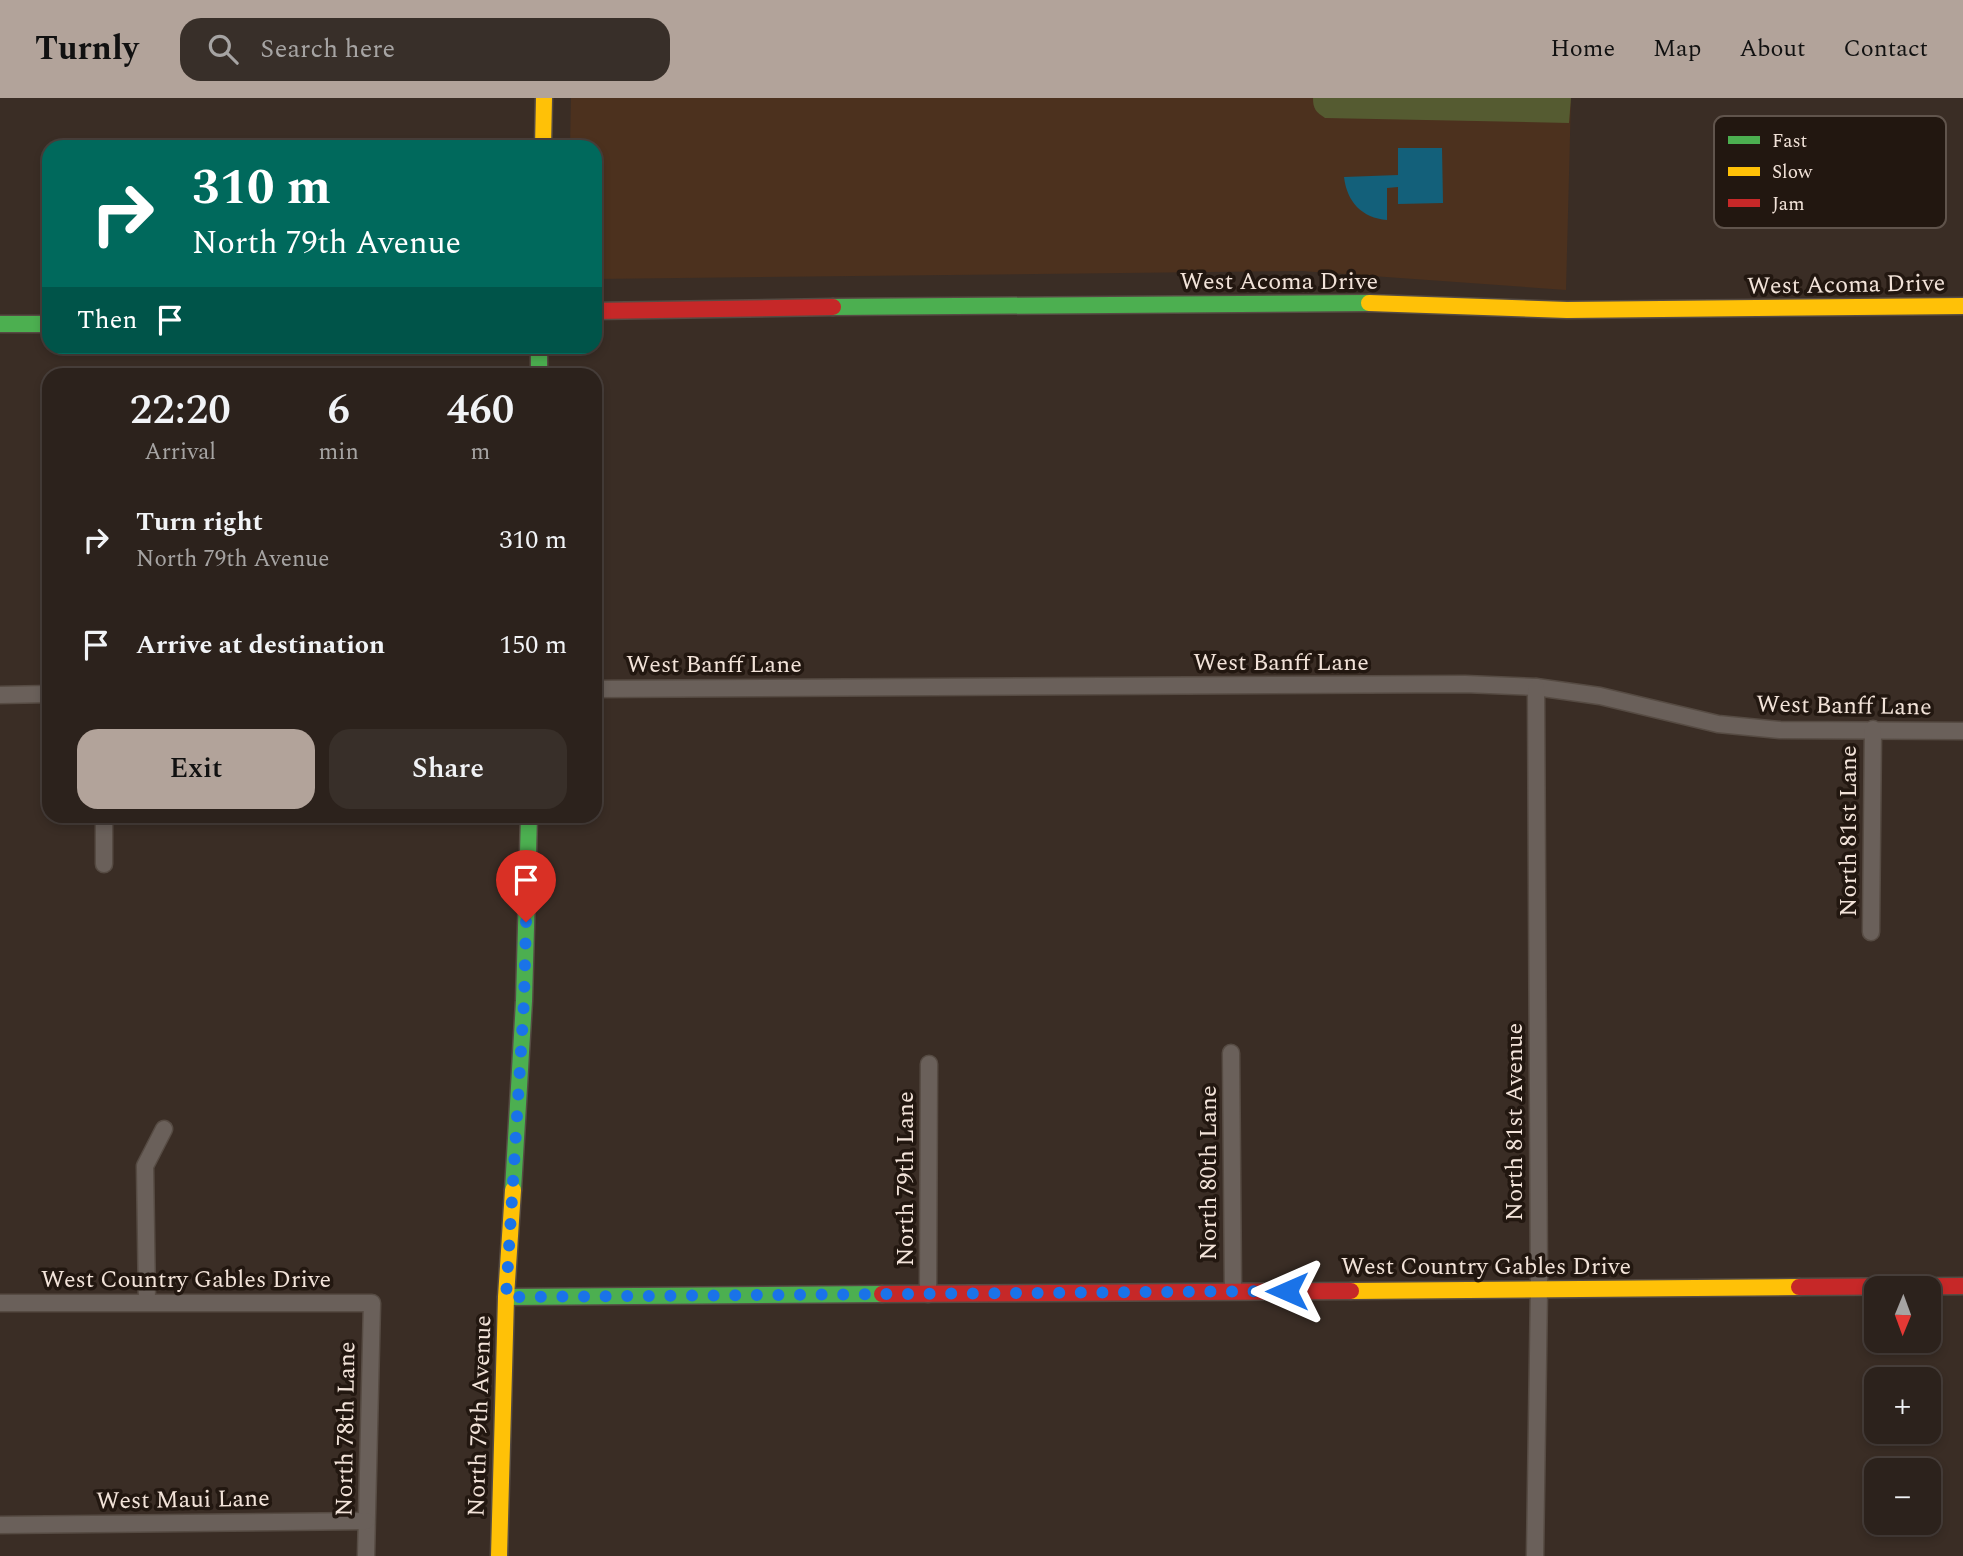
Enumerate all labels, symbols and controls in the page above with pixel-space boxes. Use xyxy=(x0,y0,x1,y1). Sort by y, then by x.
search box xyxy=(180,18,670,81)
text: Turnly xyxy=(35,24,138,74)
text: Search here xyxy=(260,29,395,69)
icon: search xyxy=(204,30,242,68)
text: Home xyxy=(1550,31,1615,67)
text: Map xyxy=(1653,31,1701,67)
text: About xyxy=(1739,31,1805,67)
text: Contact xyxy=(1843,31,1928,67)
legend xyxy=(1714,116,1946,228)
text: Fast xyxy=(1772,127,1808,156)
text: 310 m xyxy=(192,151,331,226)
text: Slow xyxy=(1772,158,1813,187)
icon: right xyxy=(77,168,168,259)
text: Jam xyxy=(1772,190,1804,219)
text: North 79th Avenue xyxy=(192,219,461,268)
street label: West Acoma Drive xyxy=(1180,264,1378,300)
street label: West Acoma Drive xyxy=(1747,265,1945,305)
text: Then xyxy=(77,300,137,340)
icon: arrive xyxy=(151,301,189,339)
text: 22:20 xyxy=(130,379,231,442)
text: 6 xyxy=(327,379,350,442)
text: 460 xyxy=(447,379,514,442)
text: Arrival xyxy=(144,435,216,470)
text: min xyxy=(319,435,359,470)
text: m xyxy=(471,435,490,470)
text: Turn right xyxy=(136,502,263,542)
text: 310 m xyxy=(499,520,567,560)
icon: right xyxy=(77,521,115,559)
text: North 79th Avenue xyxy=(136,542,329,577)
text: Arrive at destination xyxy=(136,625,385,665)
text: 150 m xyxy=(499,625,567,665)
icon: arrive xyxy=(77,626,115,664)
street label: West Banff Lane xyxy=(1193,645,1369,681)
street label: West Banff Lane xyxy=(626,647,802,683)
street label: West Banff Lane xyxy=(1756,686,1932,726)
button: Exit xyxy=(77,729,315,809)
button: Share xyxy=(329,729,567,809)
street label: North 81st Lane xyxy=(1831,745,1867,917)
pin xyxy=(496,850,556,922)
icon: arrive xyxy=(507,861,545,899)
street label: North 81st Avenue xyxy=(1497,1023,1533,1221)
street label: North 80th Lane xyxy=(1191,1085,1227,1261)
street label: North 79th Lane xyxy=(888,1091,924,1267)
street label: West Country Gables Drive xyxy=(1341,1249,1631,1285)
position arrow xyxy=(1250,1254,1324,1328)
street label: West Country Gables Drive xyxy=(41,1262,331,1298)
north arrow xyxy=(1864,1276,1941,1353)
map controls xyxy=(1864,1276,1941,1535)
street label: North 79th Avenue xyxy=(458,1315,502,1517)
street label: North 78th Lane xyxy=(326,1341,366,1517)
button: + xyxy=(1864,1367,1941,1444)
button: − xyxy=(1864,1458,1941,1535)
street label: West Maui Lane xyxy=(96,1480,270,1520)

